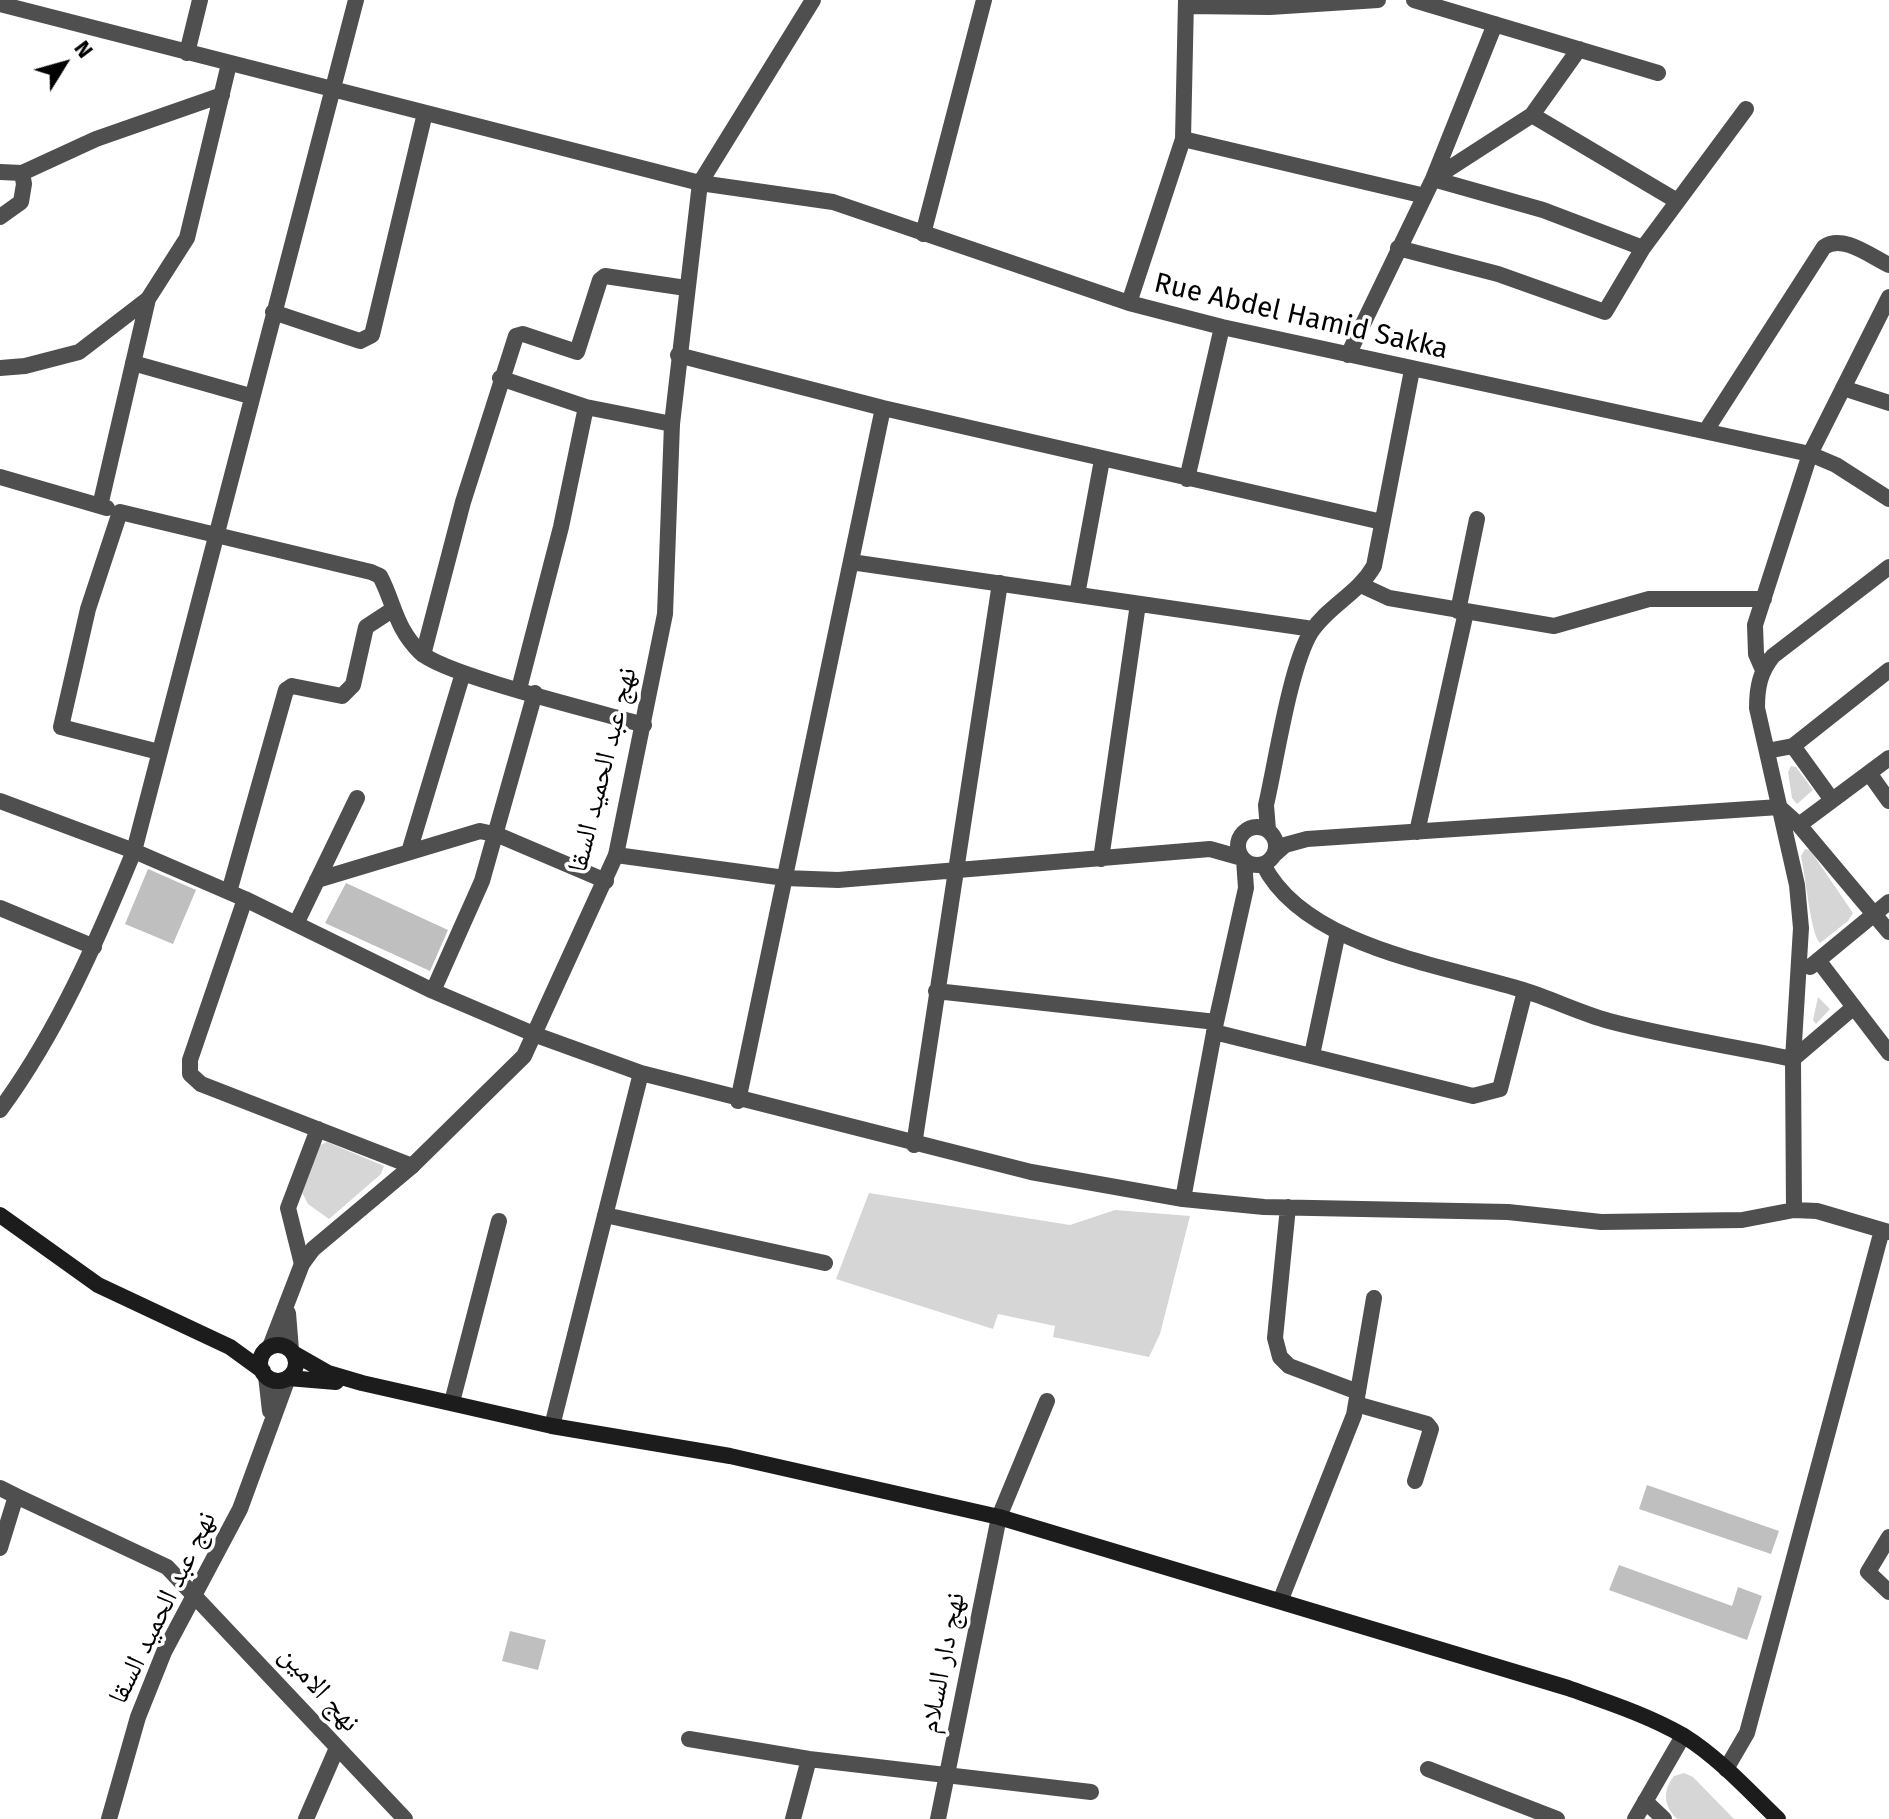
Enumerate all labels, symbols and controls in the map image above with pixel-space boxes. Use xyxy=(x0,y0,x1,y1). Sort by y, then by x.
north arrow xyxy=(24,24,104,104)
text: N xyxy=(68,35,99,63)
street label: Rue Abdel Hamid Sakka xyxy=(1151,267,1451,367)
street label: نهج عبد الحميد السقا xyxy=(561,664,645,876)
street label: نهج عبد الحميد السقا xyxy=(102,1506,224,1710)
street label: نهج دار السلام xyxy=(913,1590,973,1736)
street label: نهج الامين xyxy=(271,1639,367,1739)

